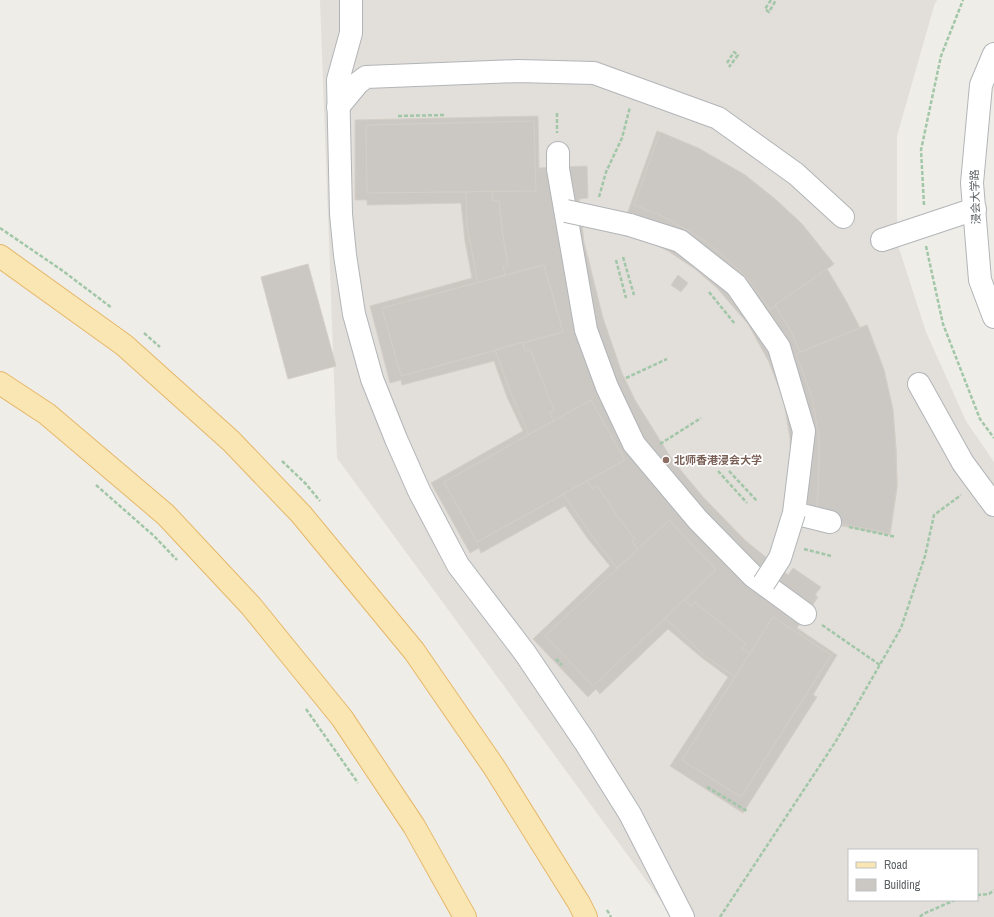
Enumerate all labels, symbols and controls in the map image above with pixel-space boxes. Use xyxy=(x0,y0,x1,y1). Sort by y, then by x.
street label: 浸会大学路 xyxy=(967,169,983,225)
place label: 北师香港浸会大学 xyxy=(674,453,762,467)
marker: 北师香港浸会大学 xyxy=(661,455,671,465)
legend xyxy=(848,849,978,901)
text: Road xyxy=(884,857,908,873)
text: Building xyxy=(884,877,921,893)

